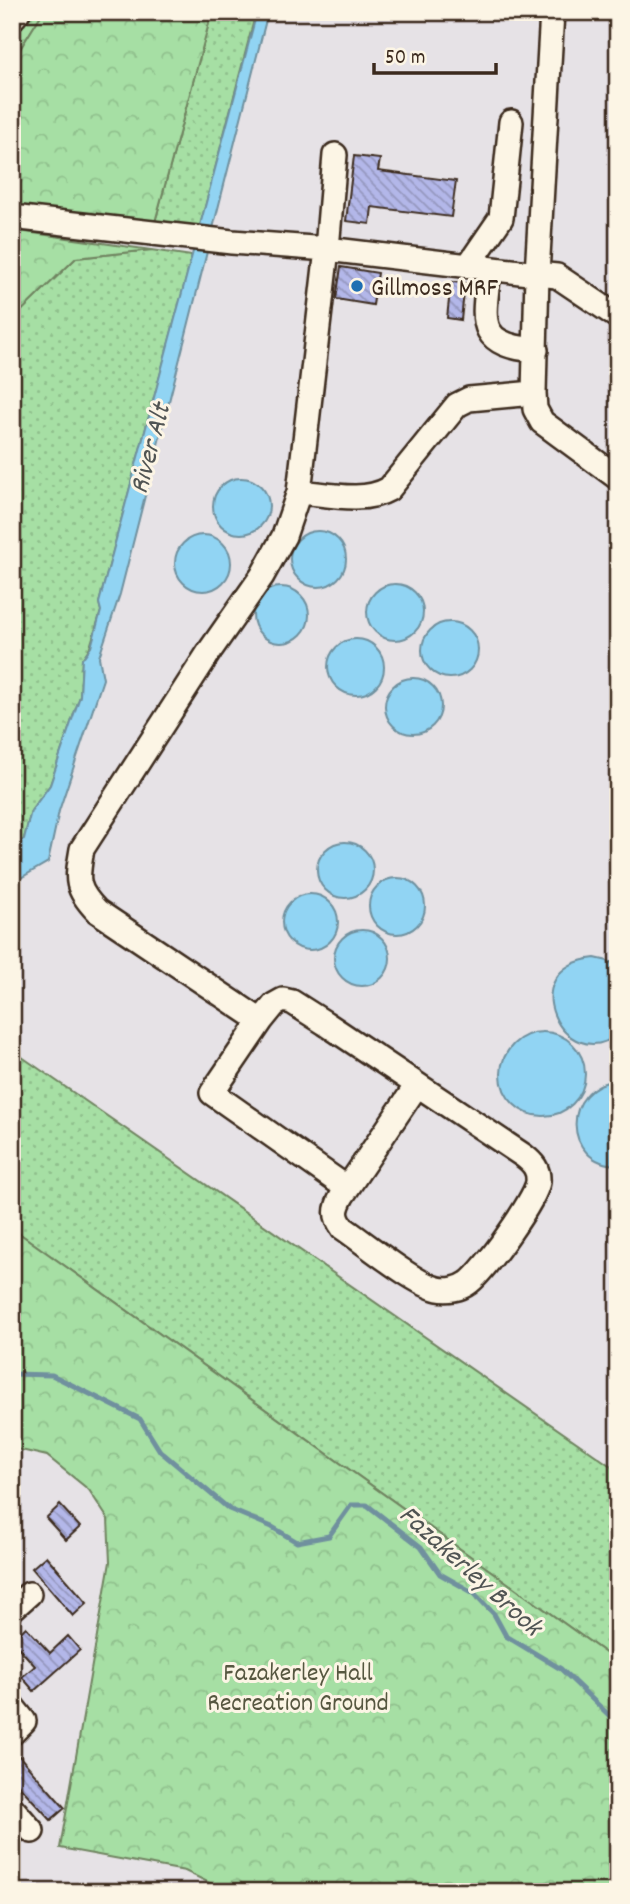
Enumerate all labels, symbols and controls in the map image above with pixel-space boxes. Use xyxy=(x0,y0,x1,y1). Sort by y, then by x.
scale bar xyxy=(374,32,497,76)
text: 50 m xyxy=(385,44,425,74)
place label: Gillmoss MRF xyxy=(371,271,498,308)
marker: Gillmoss MRF xyxy=(349,278,365,294)
water label: River Alt xyxy=(122,397,185,499)
water label: Fazakerley Brook xyxy=(388,1498,551,1650)
park label: Fazakerley Hall Recreation Ground xyxy=(207,1656,389,1723)

